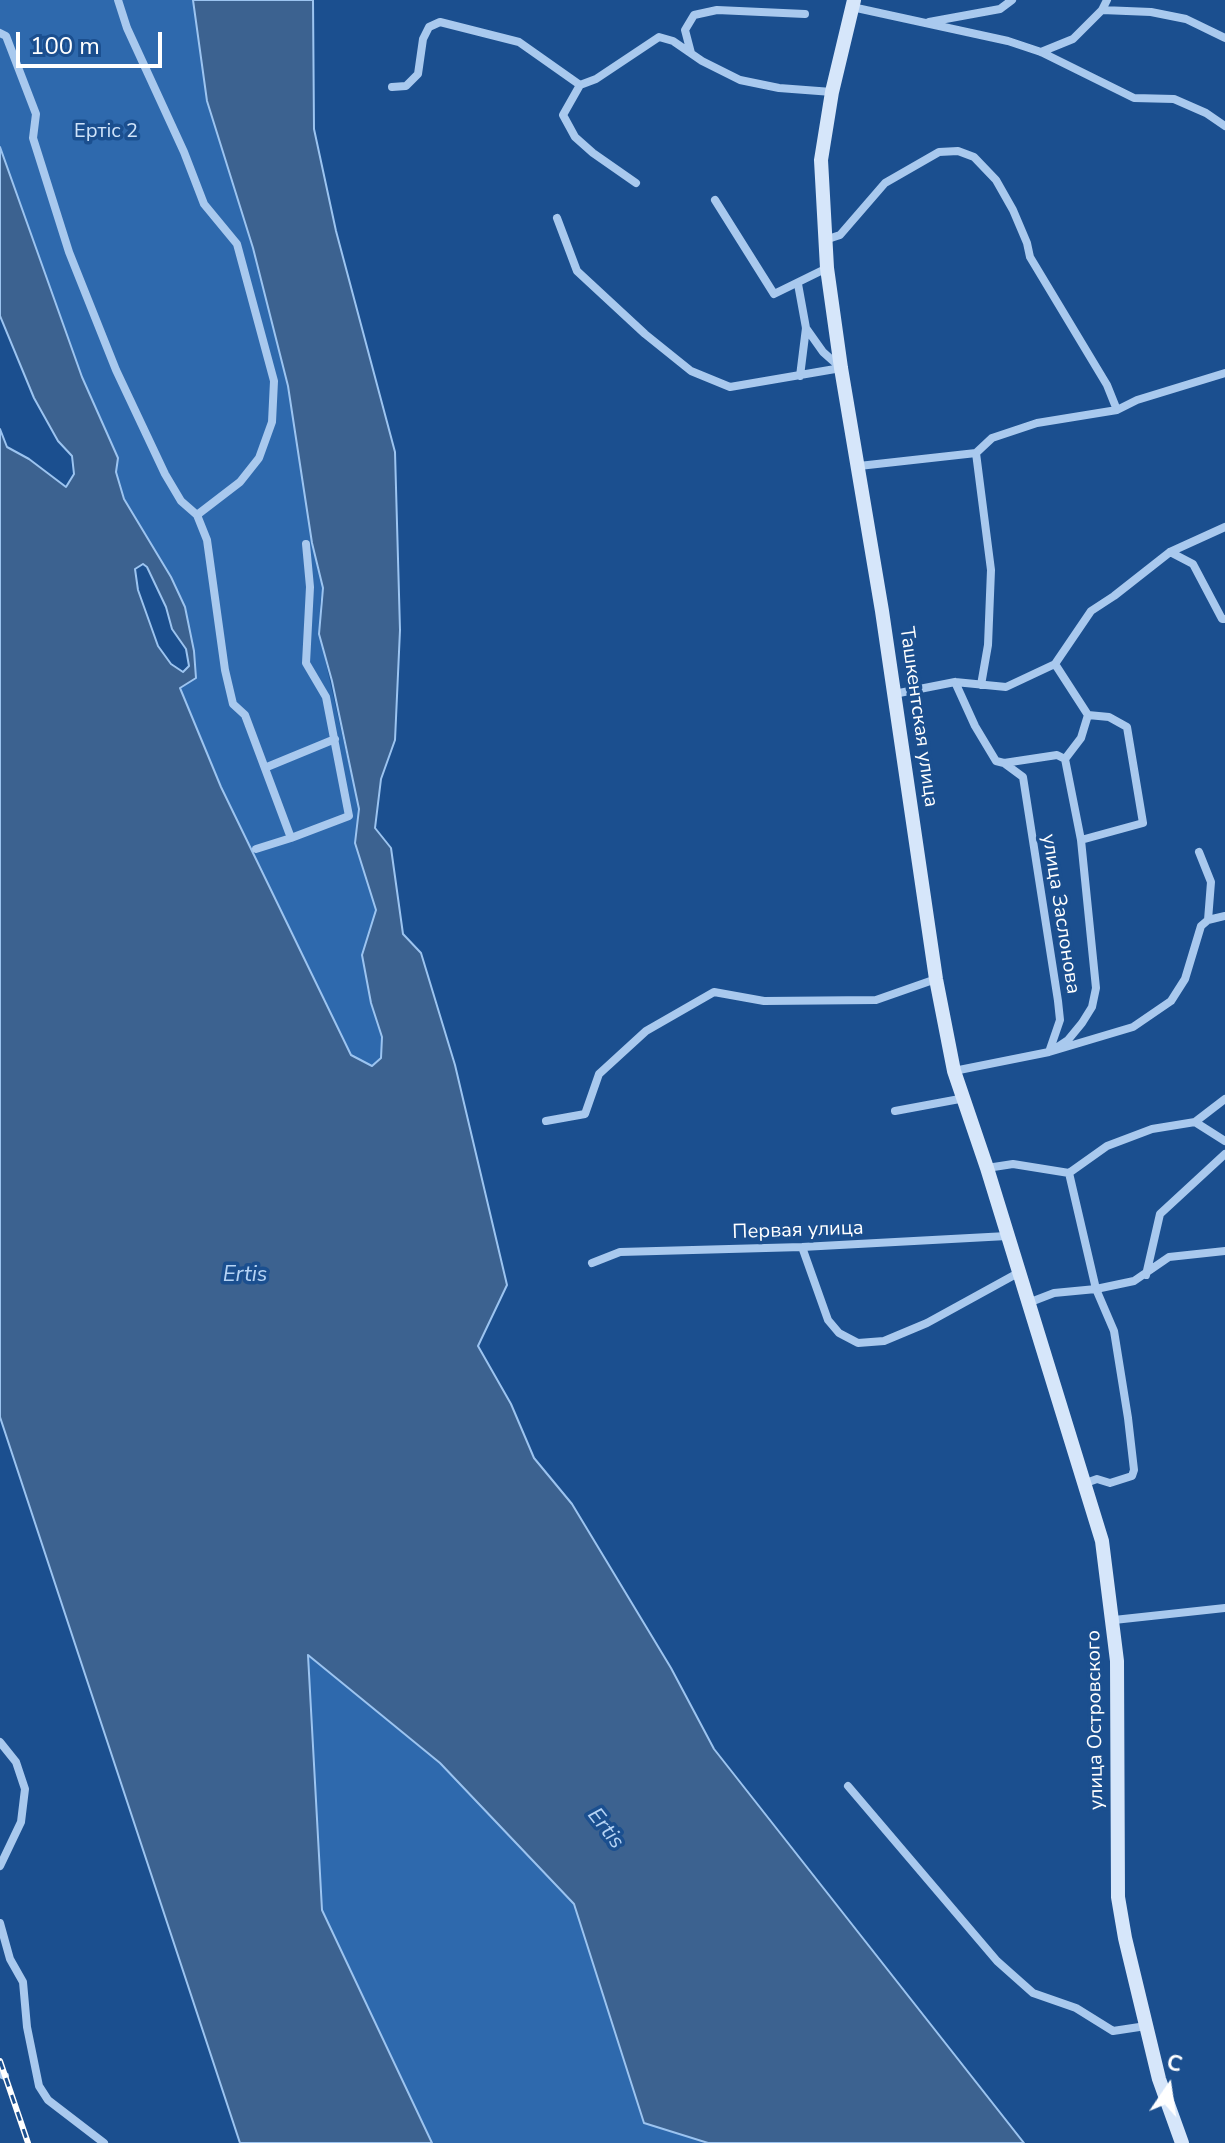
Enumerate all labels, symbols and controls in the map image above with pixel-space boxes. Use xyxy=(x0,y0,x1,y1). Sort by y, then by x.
scale bar xyxy=(20,16,166,66)
text: 100 m xyxy=(30,30,100,62)
park label: Ертіс 2 xyxy=(74,120,138,144)
street label: Ташкентская улица xyxy=(893,625,943,809)
street label: улица Заслонова xyxy=(1036,832,1084,996)
street label: Первая улица xyxy=(732,1217,864,1245)
water label: Ertis xyxy=(223,1263,267,1289)
street label: улица Островского xyxy=(1082,1630,1110,1810)
water label: Ertis xyxy=(581,1803,629,1855)
north arrow xyxy=(1129,2047,1209,2127)
text: С xyxy=(1164,2047,1185,2080)

